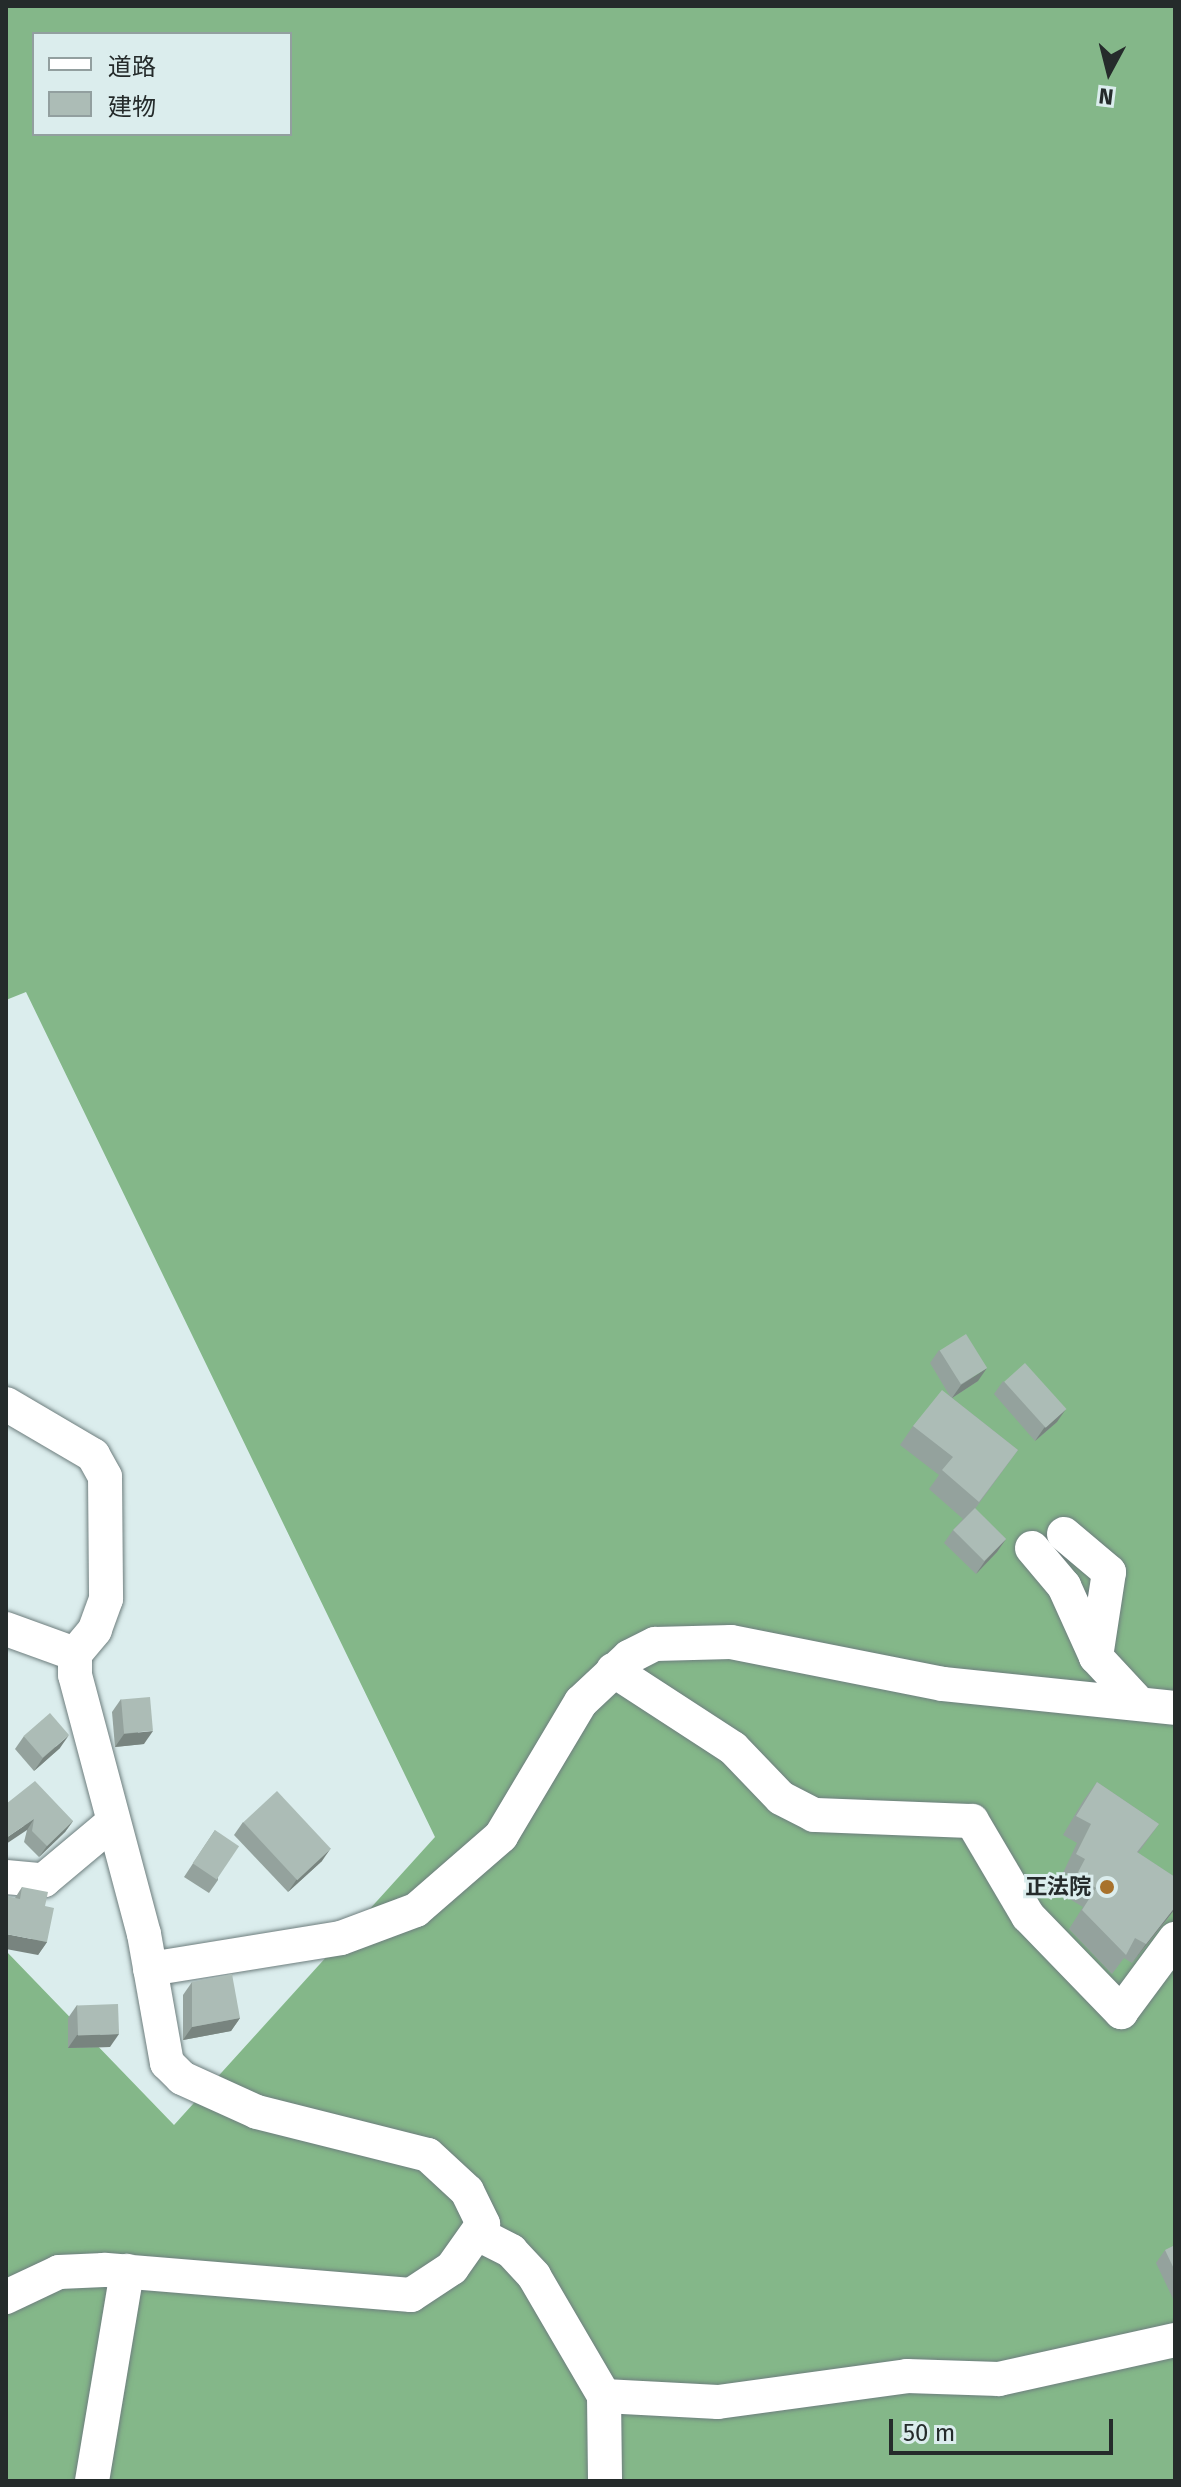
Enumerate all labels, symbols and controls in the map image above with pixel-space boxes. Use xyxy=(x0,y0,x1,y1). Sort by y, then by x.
legend xyxy=(32,32,292,136)
north arrow xyxy=(1069,32,1149,112)
text: 道路 xyxy=(108,53,156,81)
text: N xyxy=(1097,82,1115,111)
text: 建物 xyxy=(108,93,156,121)
place label: 正法院 xyxy=(1025,1874,1091,1900)
marker: 正法院 xyxy=(1098,1878,1116,1896)
scale bar xyxy=(893,2403,1117,2453)
text: 50 m xyxy=(903,2419,955,2447)

